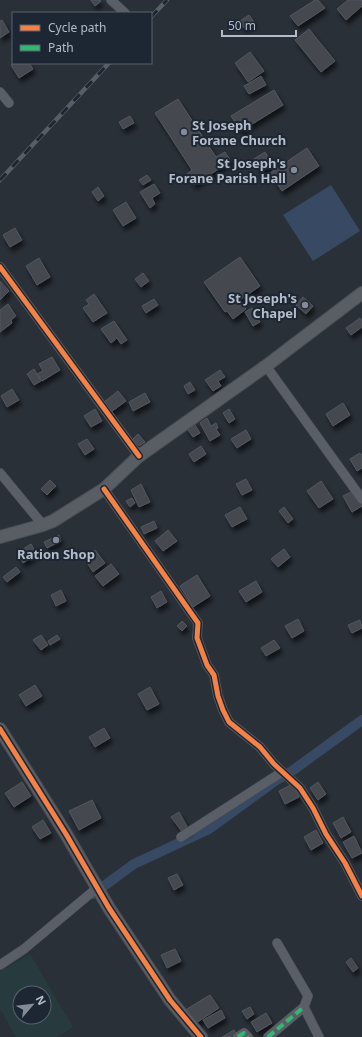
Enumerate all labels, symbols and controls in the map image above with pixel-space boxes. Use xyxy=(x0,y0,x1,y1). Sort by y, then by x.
legend xyxy=(12,12,152,64)
scale bar xyxy=(222,12,296,38)
text: 50 m xyxy=(228,17,256,34)
text: Cycle path xyxy=(48,19,106,36)
text: Path xyxy=(48,39,74,56)
place label: St Joseph Forane Church xyxy=(192,116,286,149)
marker: St Joseph Forane Church xyxy=(179,127,189,137)
place label: St Joseph's Forane Parish Hall xyxy=(168,154,286,187)
marker: St Joseph's Forane Parish Hall xyxy=(289,165,299,175)
place label: St Joseph's Chapel xyxy=(228,289,297,322)
marker: St Joseph's Chapel xyxy=(300,300,310,310)
marker: Ration Shop xyxy=(51,535,61,545)
place label: Ration Shop xyxy=(17,545,95,563)
north arrow xyxy=(12,985,52,1025)
text: N xyxy=(33,993,50,1008)

